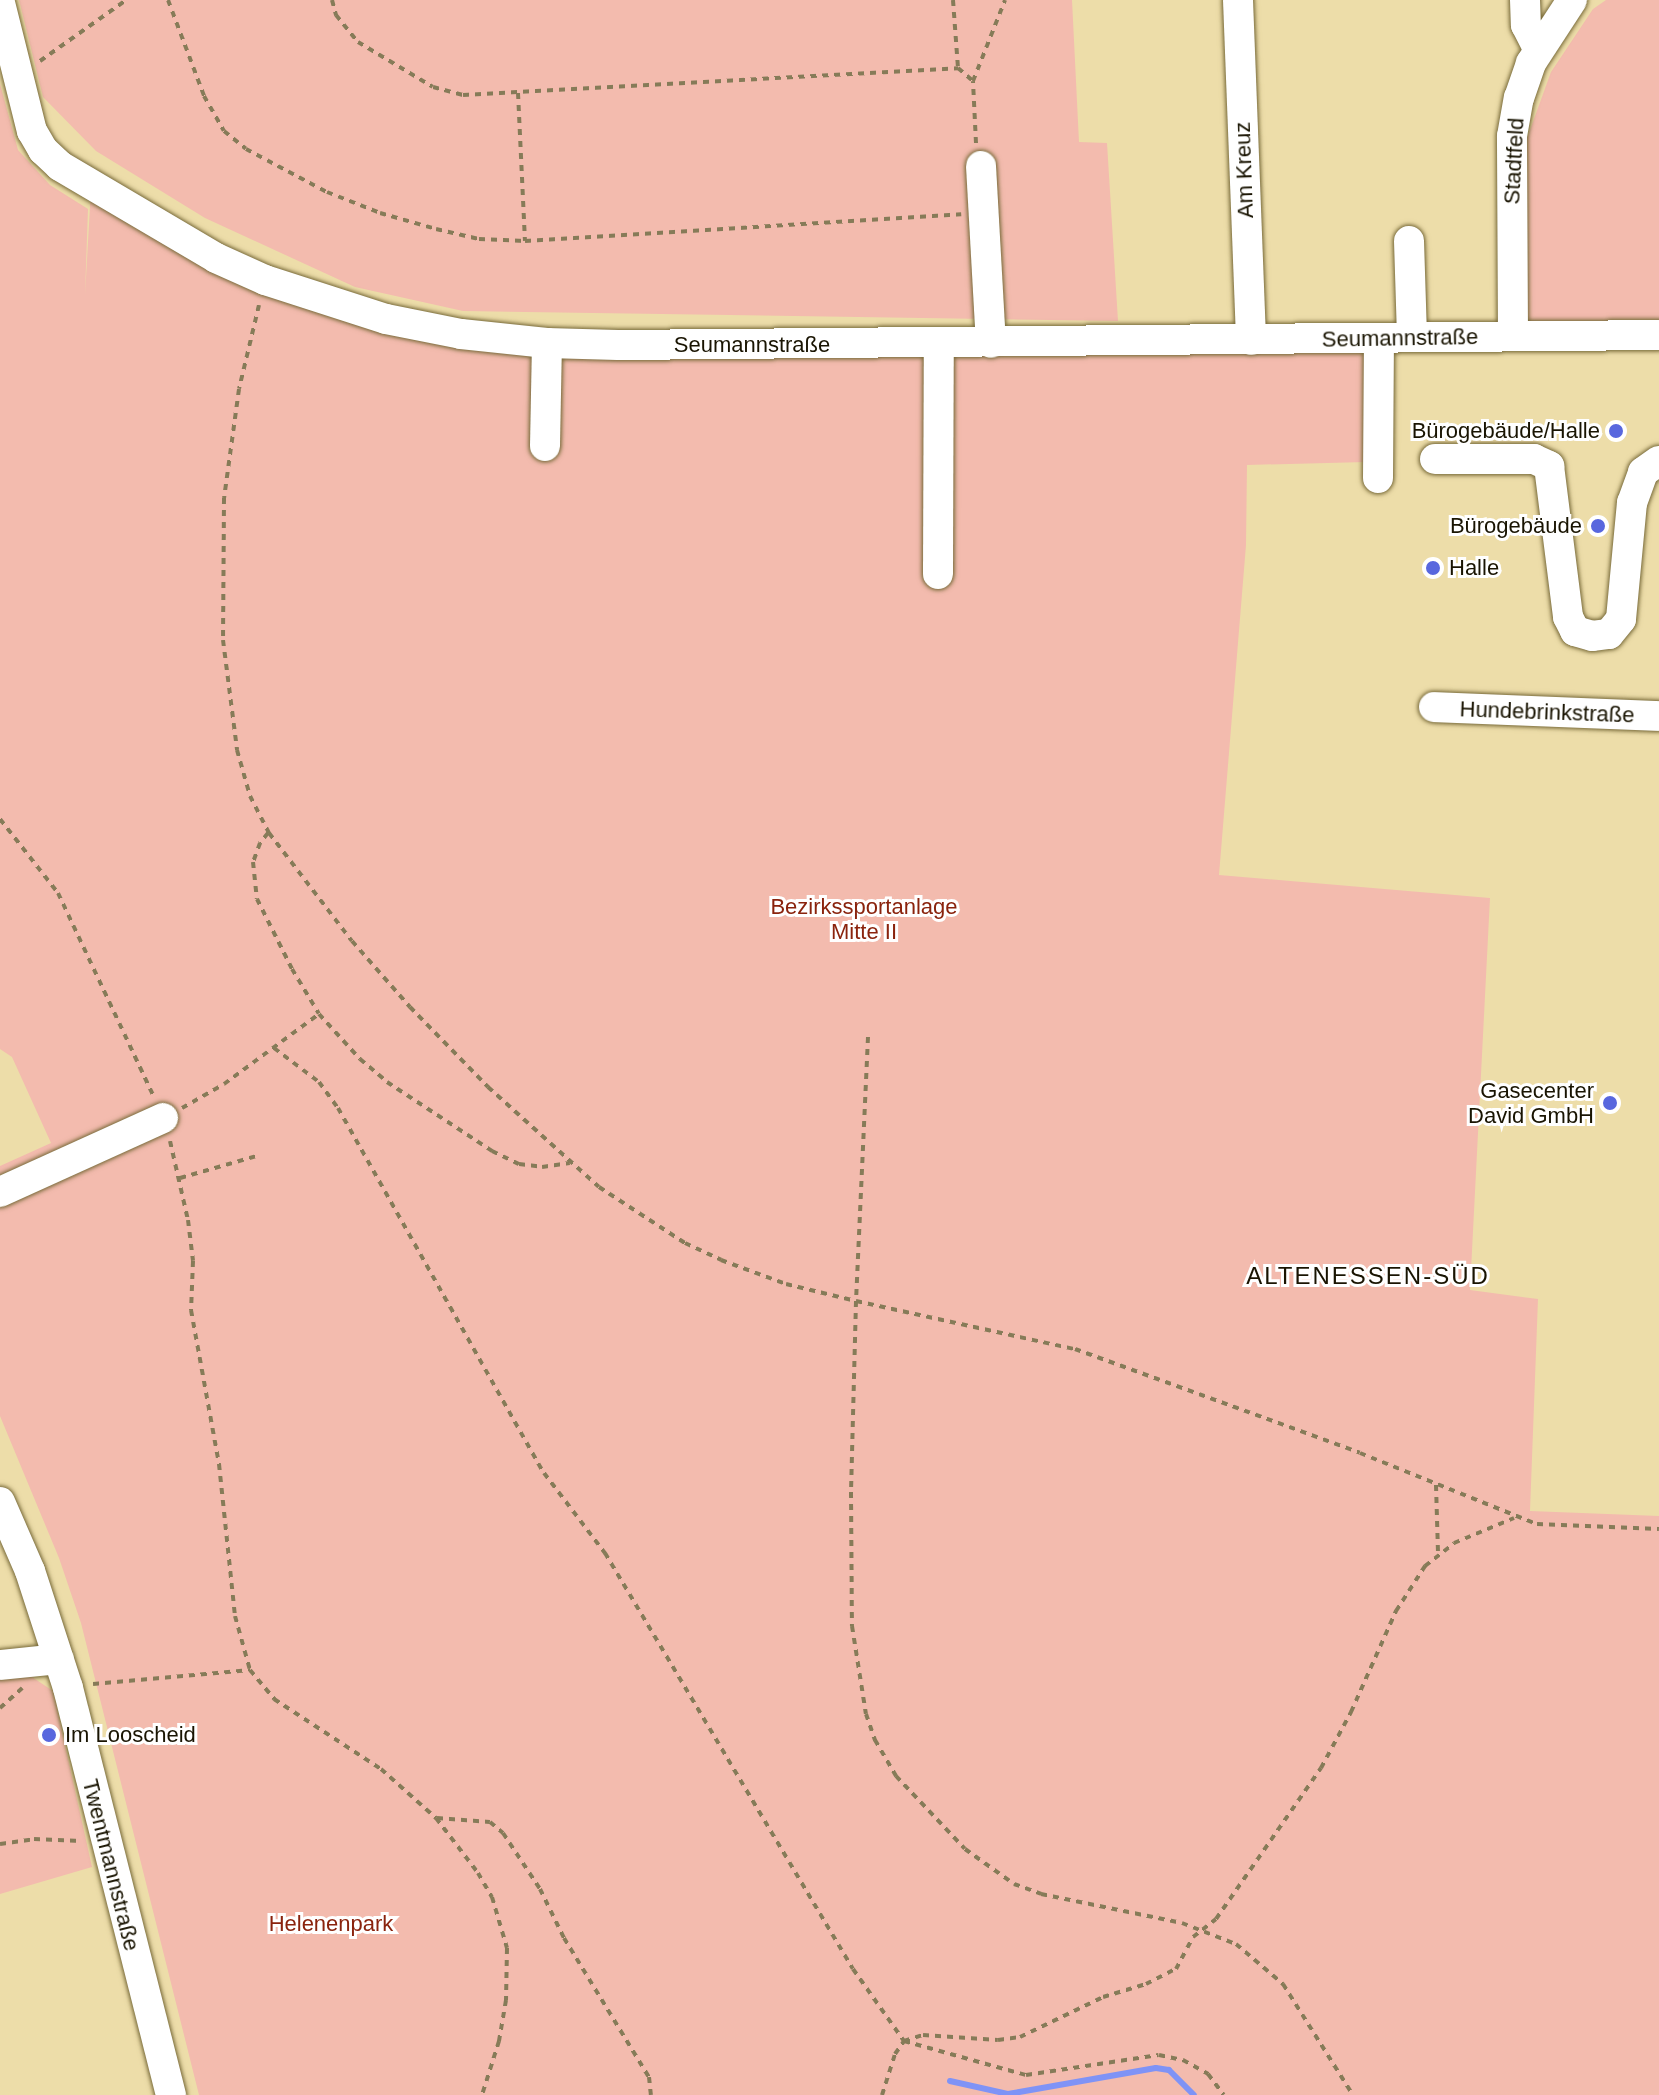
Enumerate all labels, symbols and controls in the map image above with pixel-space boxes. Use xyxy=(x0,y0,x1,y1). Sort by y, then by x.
street label: Stadtfeld xyxy=(1499,117,1529,205)
street label: Am Kreuz xyxy=(1229,121,1259,219)
street label: Seumannstraße xyxy=(1322,323,1478,353)
street label: Seumannstraße xyxy=(674,332,830,358)
place label: Bürogebäude/Halle xyxy=(1412,418,1600,444)
marker: Bürogebäude/Halle xyxy=(1607,422,1625,440)
place label: Bürogebäude xyxy=(1450,513,1582,539)
marker: Bürogebäude xyxy=(1589,517,1607,535)
place label: Halle xyxy=(1449,555,1499,581)
marker: Halle xyxy=(1424,559,1442,577)
street label: Hundebrinkstraße xyxy=(1459,696,1635,728)
park label: Bezirkssportanlage Mitte II xyxy=(770,893,958,944)
place label: Gasecenter David GmbH xyxy=(1468,1077,1594,1128)
marker: Gasecenter David GmbH xyxy=(1601,1094,1619,1112)
district label: ALTENESSEN-SÜD xyxy=(1246,1262,1490,1290)
place label: Im Looscheid xyxy=(65,1722,196,1748)
marker: Im Looscheid xyxy=(40,1726,58,1744)
street label: Twentmannstraße xyxy=(77,1776,145,1954)
park label: Helenenpark xyxy=(269,1911,393,1937)

